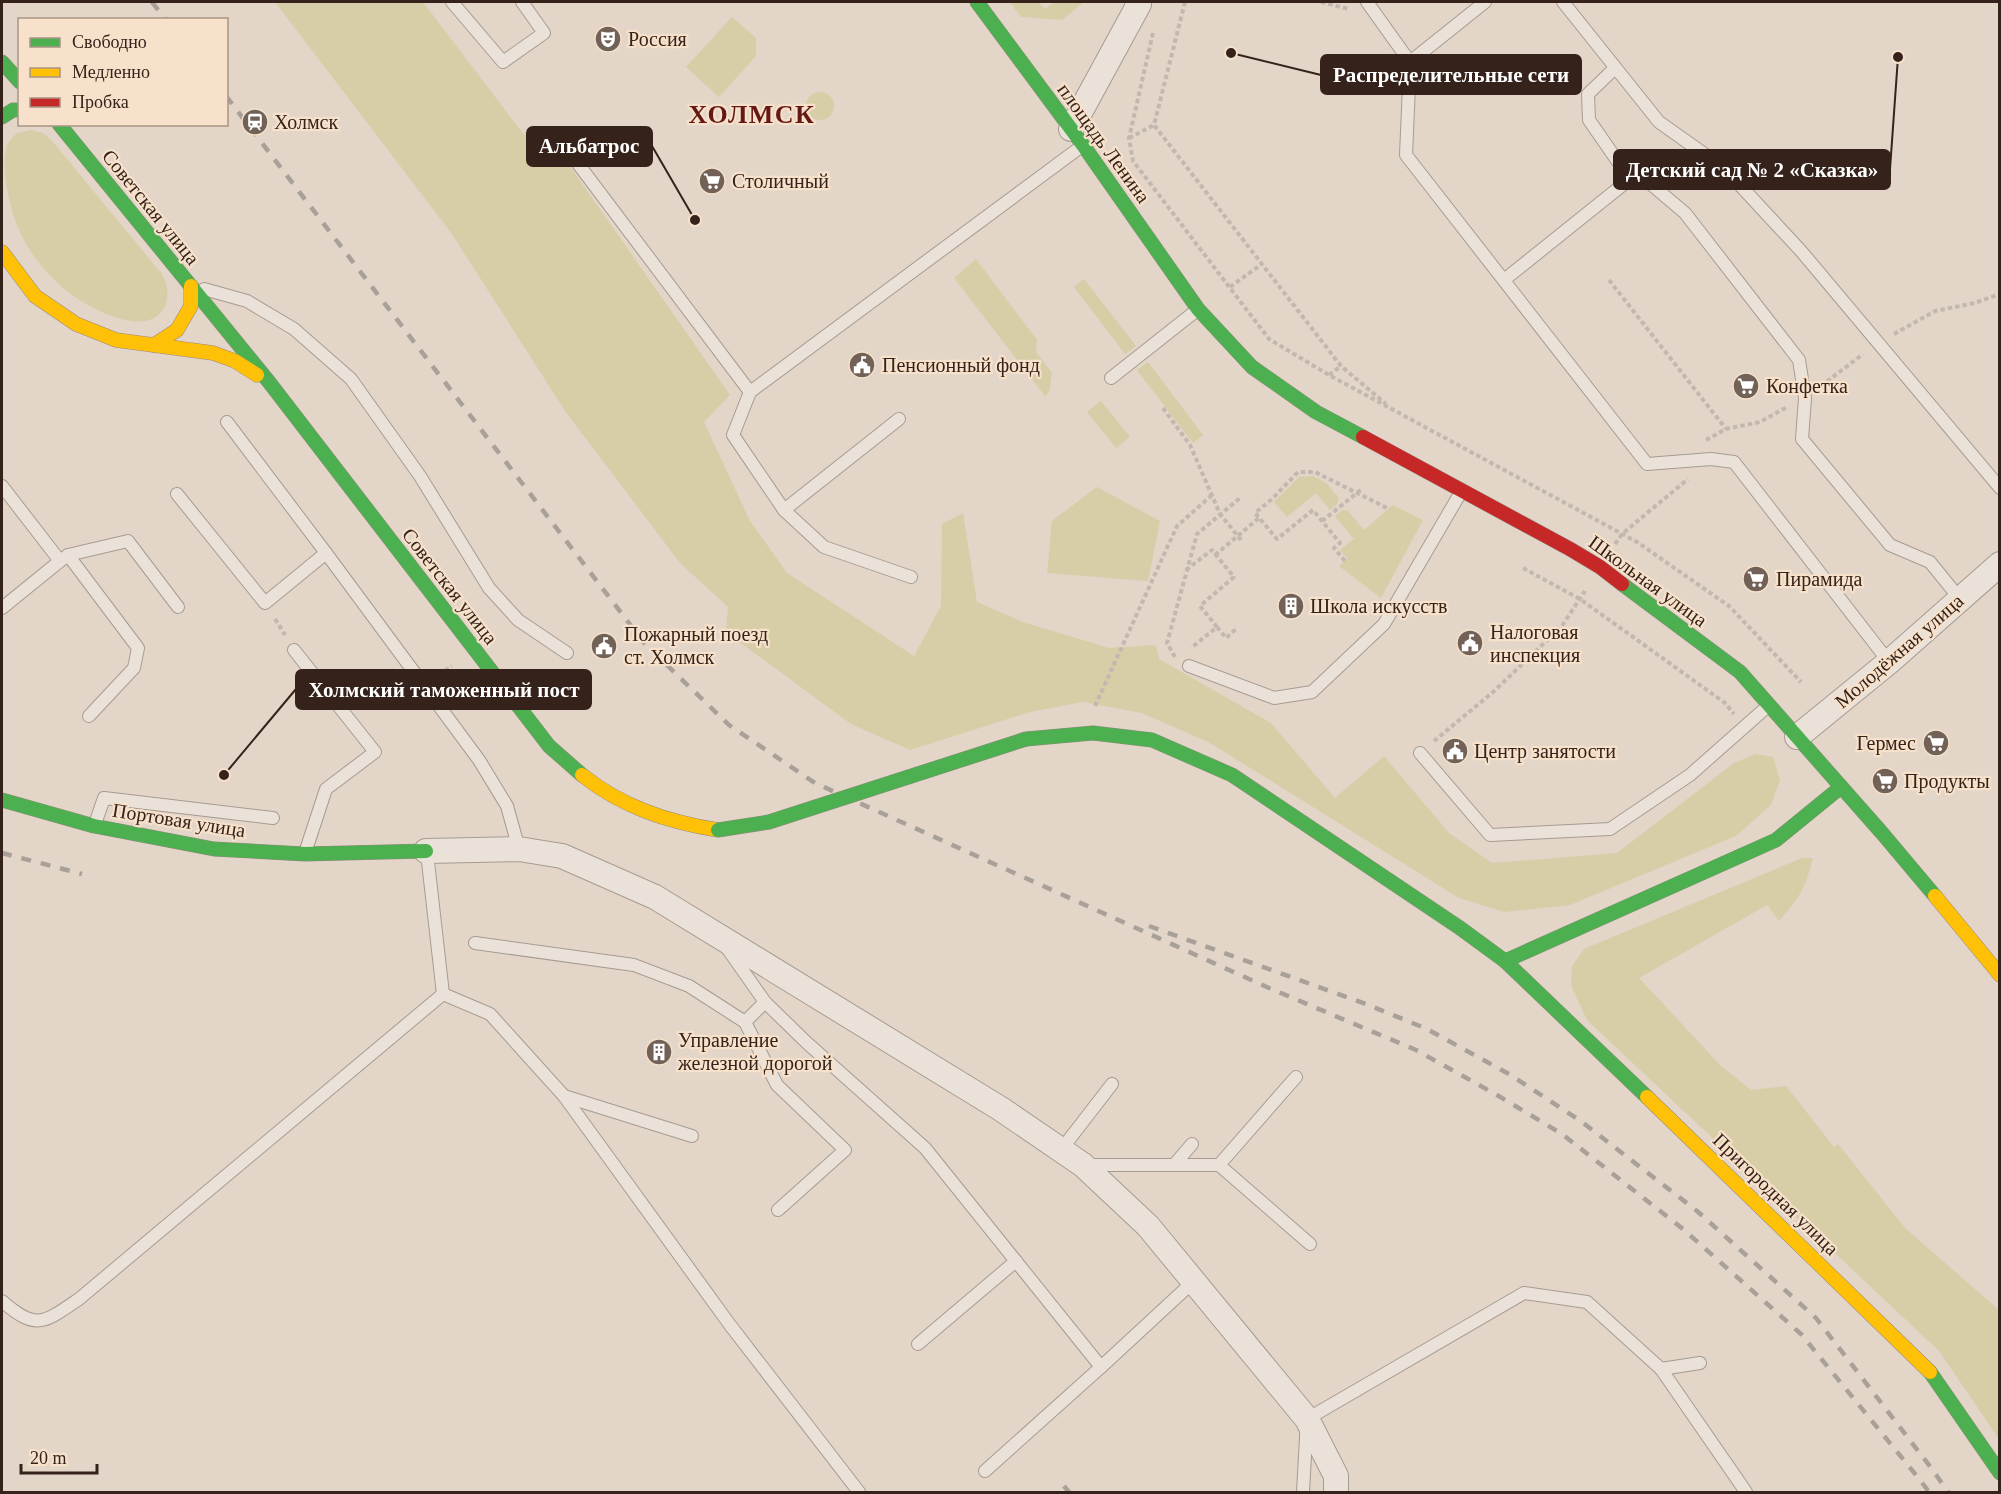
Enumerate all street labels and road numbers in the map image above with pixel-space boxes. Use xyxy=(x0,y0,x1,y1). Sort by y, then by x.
street label: площадь Ленина xyxy=(1052,79,1155,208)
street label: Советская улица xyxy=(97,145,204,270)
street label: Советская улица xyxy=(397,524,502,649)
street label: Школьная улица xyxy=(1584,531,1712,632)
street label: Молодёжная улица xyxy=(1830,589,1968,713)
street label: Портовая улица xyxy=(111,799,247,842)
street label: Пригородная улица xyxy=(1708,1129,1843,1260)

